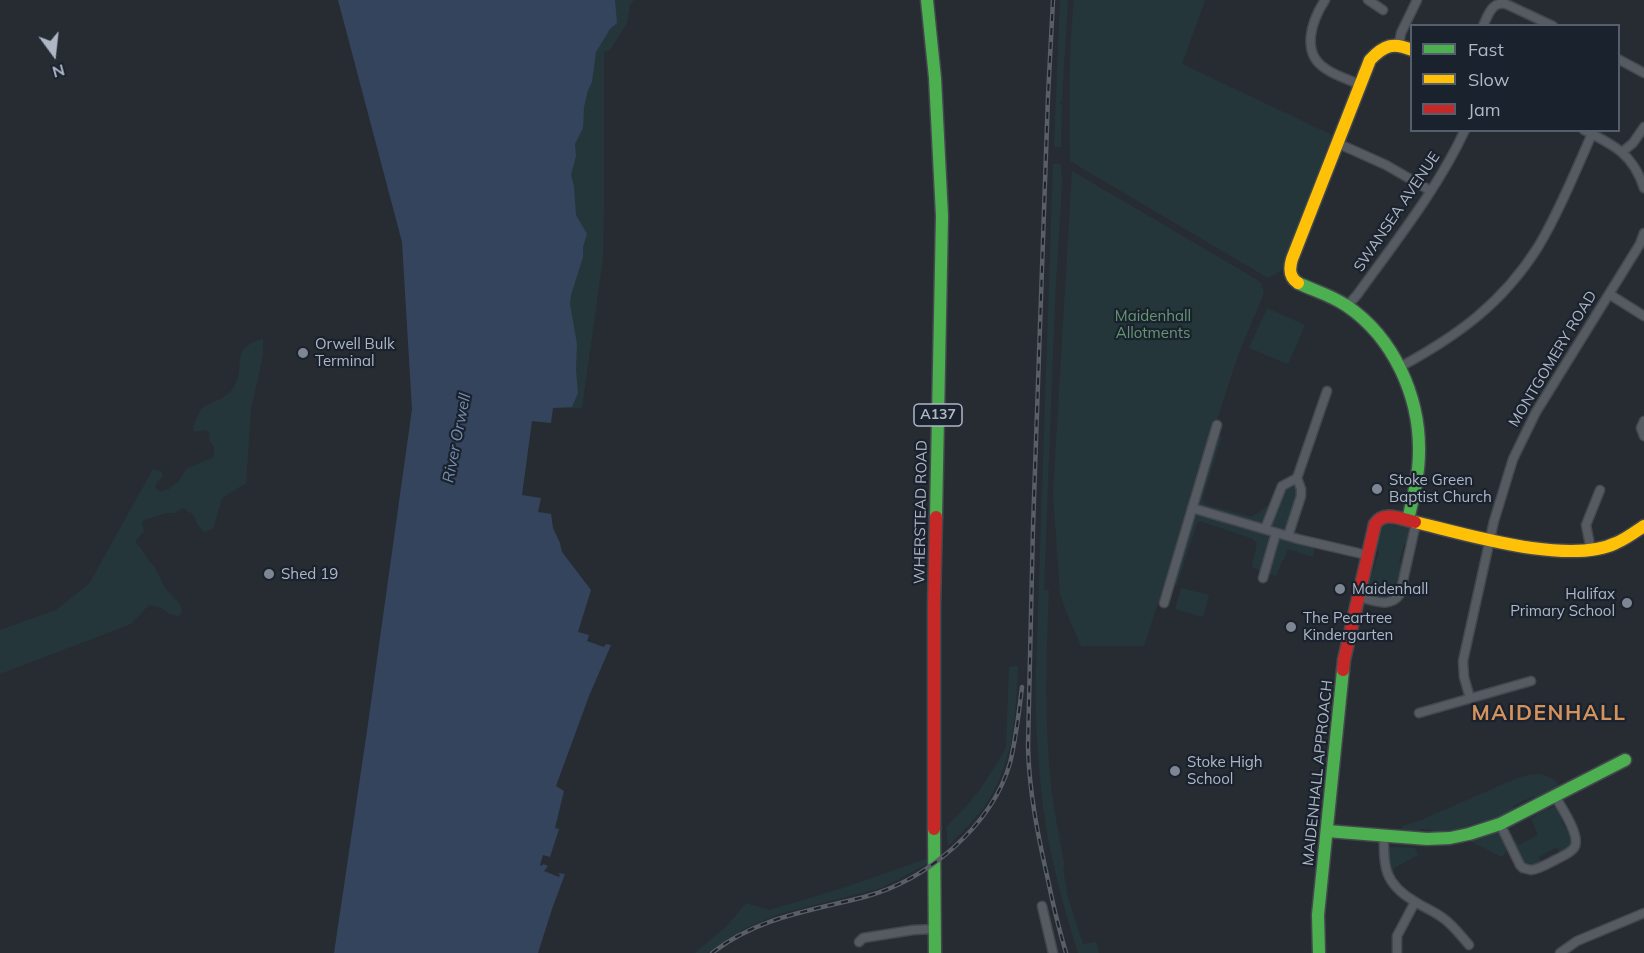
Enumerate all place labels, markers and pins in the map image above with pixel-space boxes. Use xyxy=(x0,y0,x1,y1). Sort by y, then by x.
place label: Orwell Bulk Terminal xyxy=(315,335,395,370)
marker: Orwell Bulk Terminal xyxy=(296,346,310,360)
place label: Stoke Green Baptist Church xyxy=(1389,471,1492,506)
marker: Stoke Green Baptist Church xyxy=(1370,482,1384,496)
place label: Shed 19 xyxy=(281,565,338,583)
marker: Shed 19 xyxy=(262,567,276,581)
place label: Maidenhall xyxy=(1352,580,1428,598)
marker: Maidenhall xyxy=(1333,582,1347,596)
place label: Halifax Primary School xyxy=(1510,585,1615,620)
marker: Halifax Primary School xyxy=(1620,596,1634,610)
place label: The Peartree Kindergarten xyxy=(1303,609,1393,644)
marker: The Peartree Kindergarten xyxy=(1284,620,1298,634)
place label: Stoke High School xyxy=(1187,753,1263,788)
marker: Stoke High School xyxy=(1168,764,1182,778)

